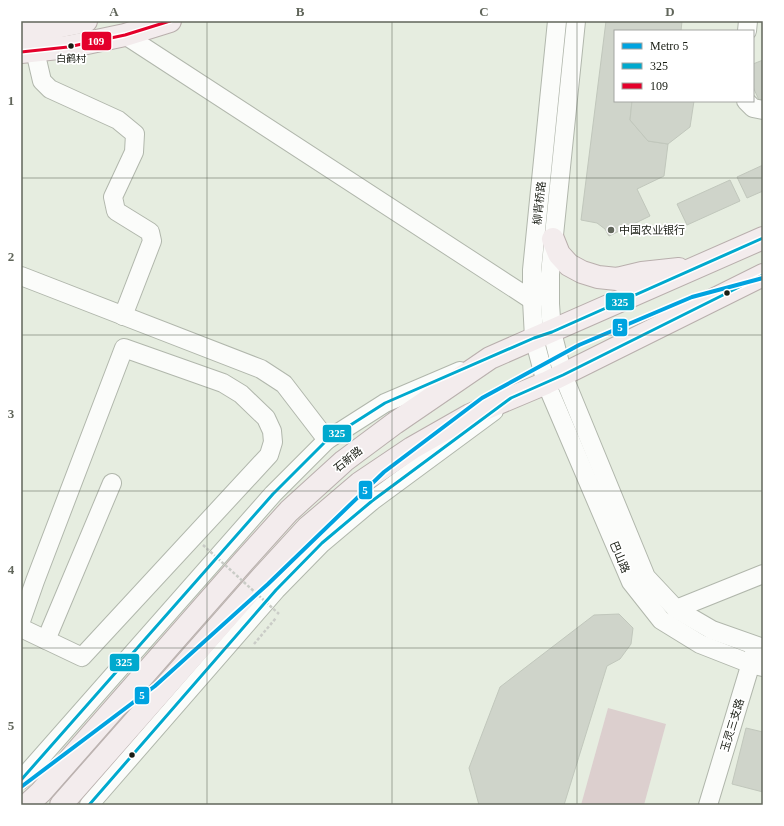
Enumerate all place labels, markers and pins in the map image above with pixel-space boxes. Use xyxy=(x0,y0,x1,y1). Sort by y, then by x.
marker: 白鹤村 xyxy=(66,41,76,51)
place label: 白鹤村 xyxy=(56,53,86,64)
place label: 中国农业银行 xyxy=(619,224,685,236)
marker: 中国农业银行 xyxy=(606,225,616,235)
unlabelled marker xyxy=(722,288,732,298)
unlabelled marker xyxy=(127,750,137,760)

